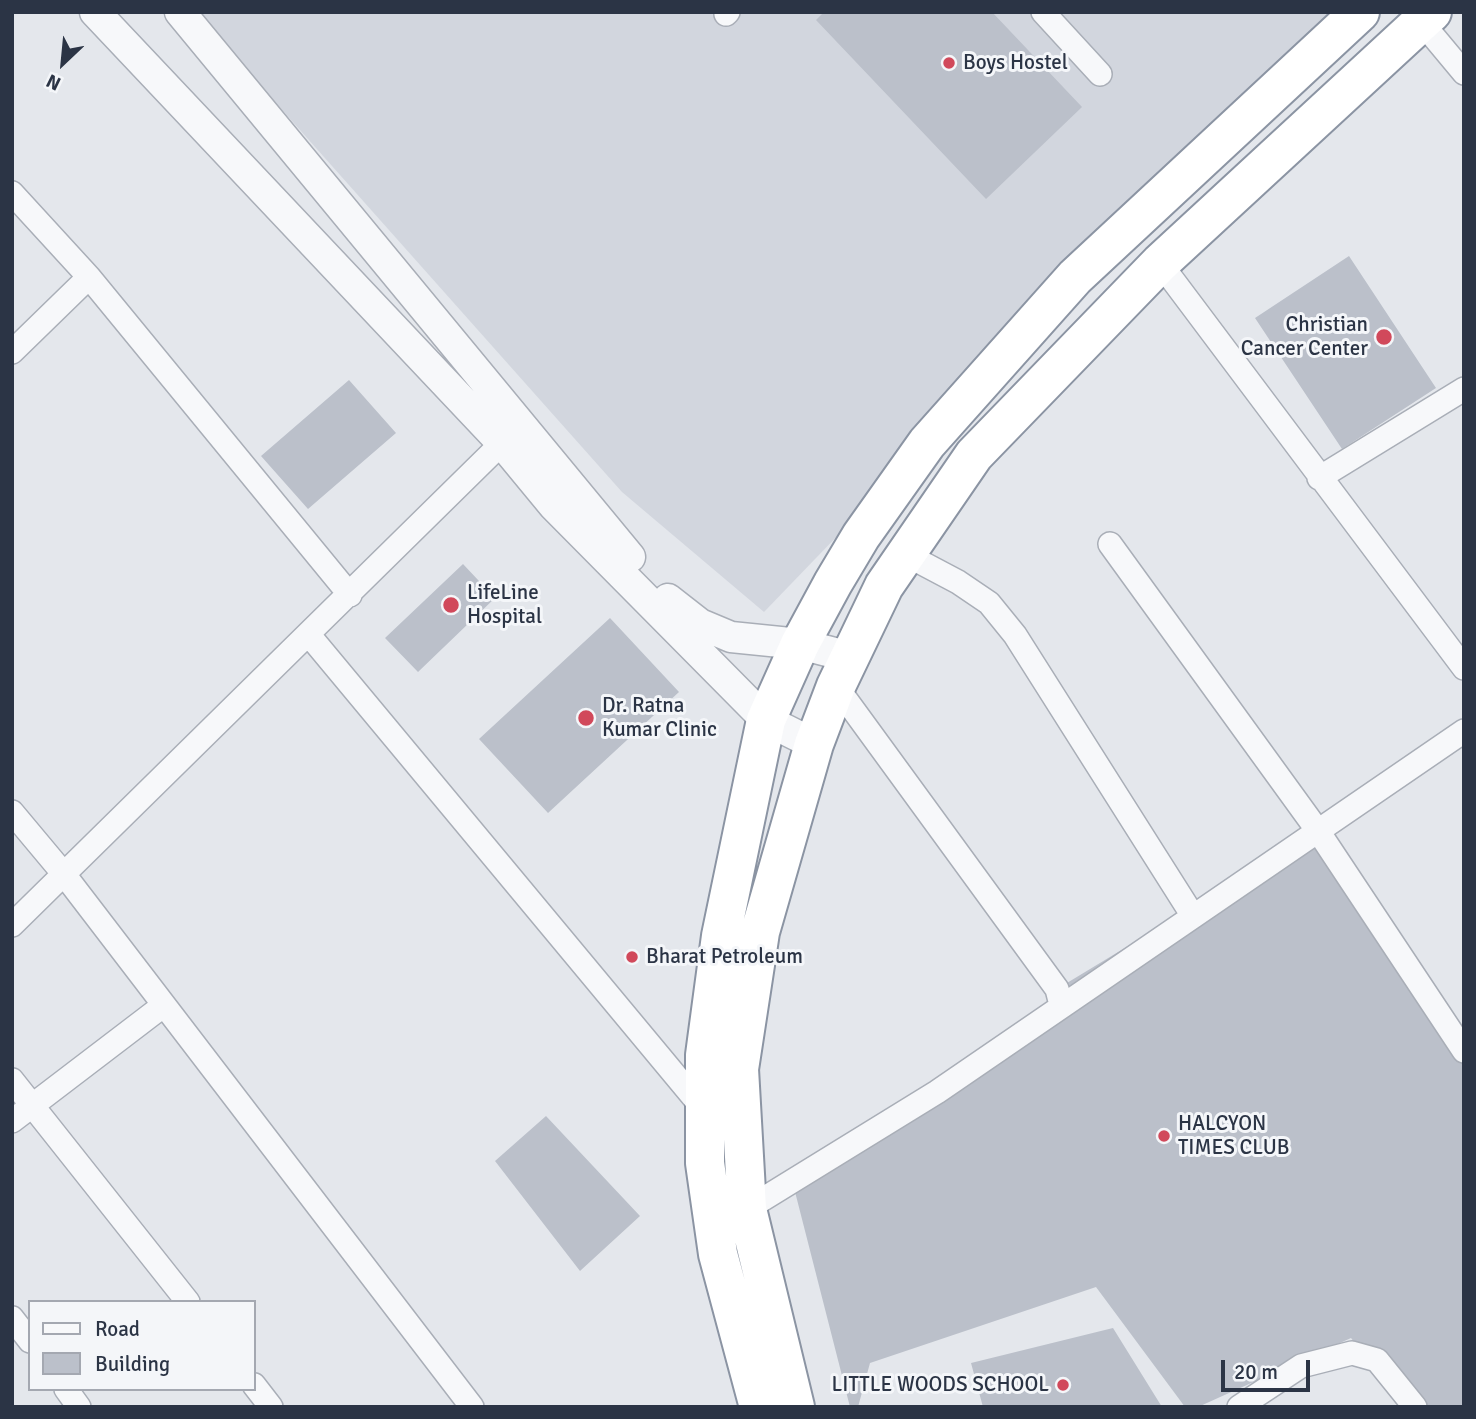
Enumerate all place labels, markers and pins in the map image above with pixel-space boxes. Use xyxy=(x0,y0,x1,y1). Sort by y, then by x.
place label: Boys Hostel xyxy=(963,50,1068,76)
marker: Boys Hostel xyxy=(941,55,957,71)
place label: Christian Cancer Center xyxy=(1241,312,1368,362)
marker: Christian Cancer Center xyxy=(1374,327,1394,347)
place label: LifeLine Hospital xyxy=(467,580,542,630)
marker: LifeLine Hospital xyxy=(441,595,461,615)
place label: Dr. Ratna Kumar Clinic xyxy=(602,693,717,743)
marker: Dr. Ratna Kumar Clinic xyxy=(576,708,596,728)
place label: Bharat Petroleum xyxy=(646,944,803,970)
marker: Bharat Petroleum xyxy=(624,949,640,965)
place label: HALCYON TIMES CLUB xyxy=(1178,1111,1289,1161)
marker: HALCYON TIMES CLUB xyxy=(1156,1128,1172,1144)
place label: LITTLE WOODS SCHOOL xyxy=(831,1372,1049,1398)
marker: LITTLE WOODS SCHOOL xyxy=(1055,1377,1071,1393)

